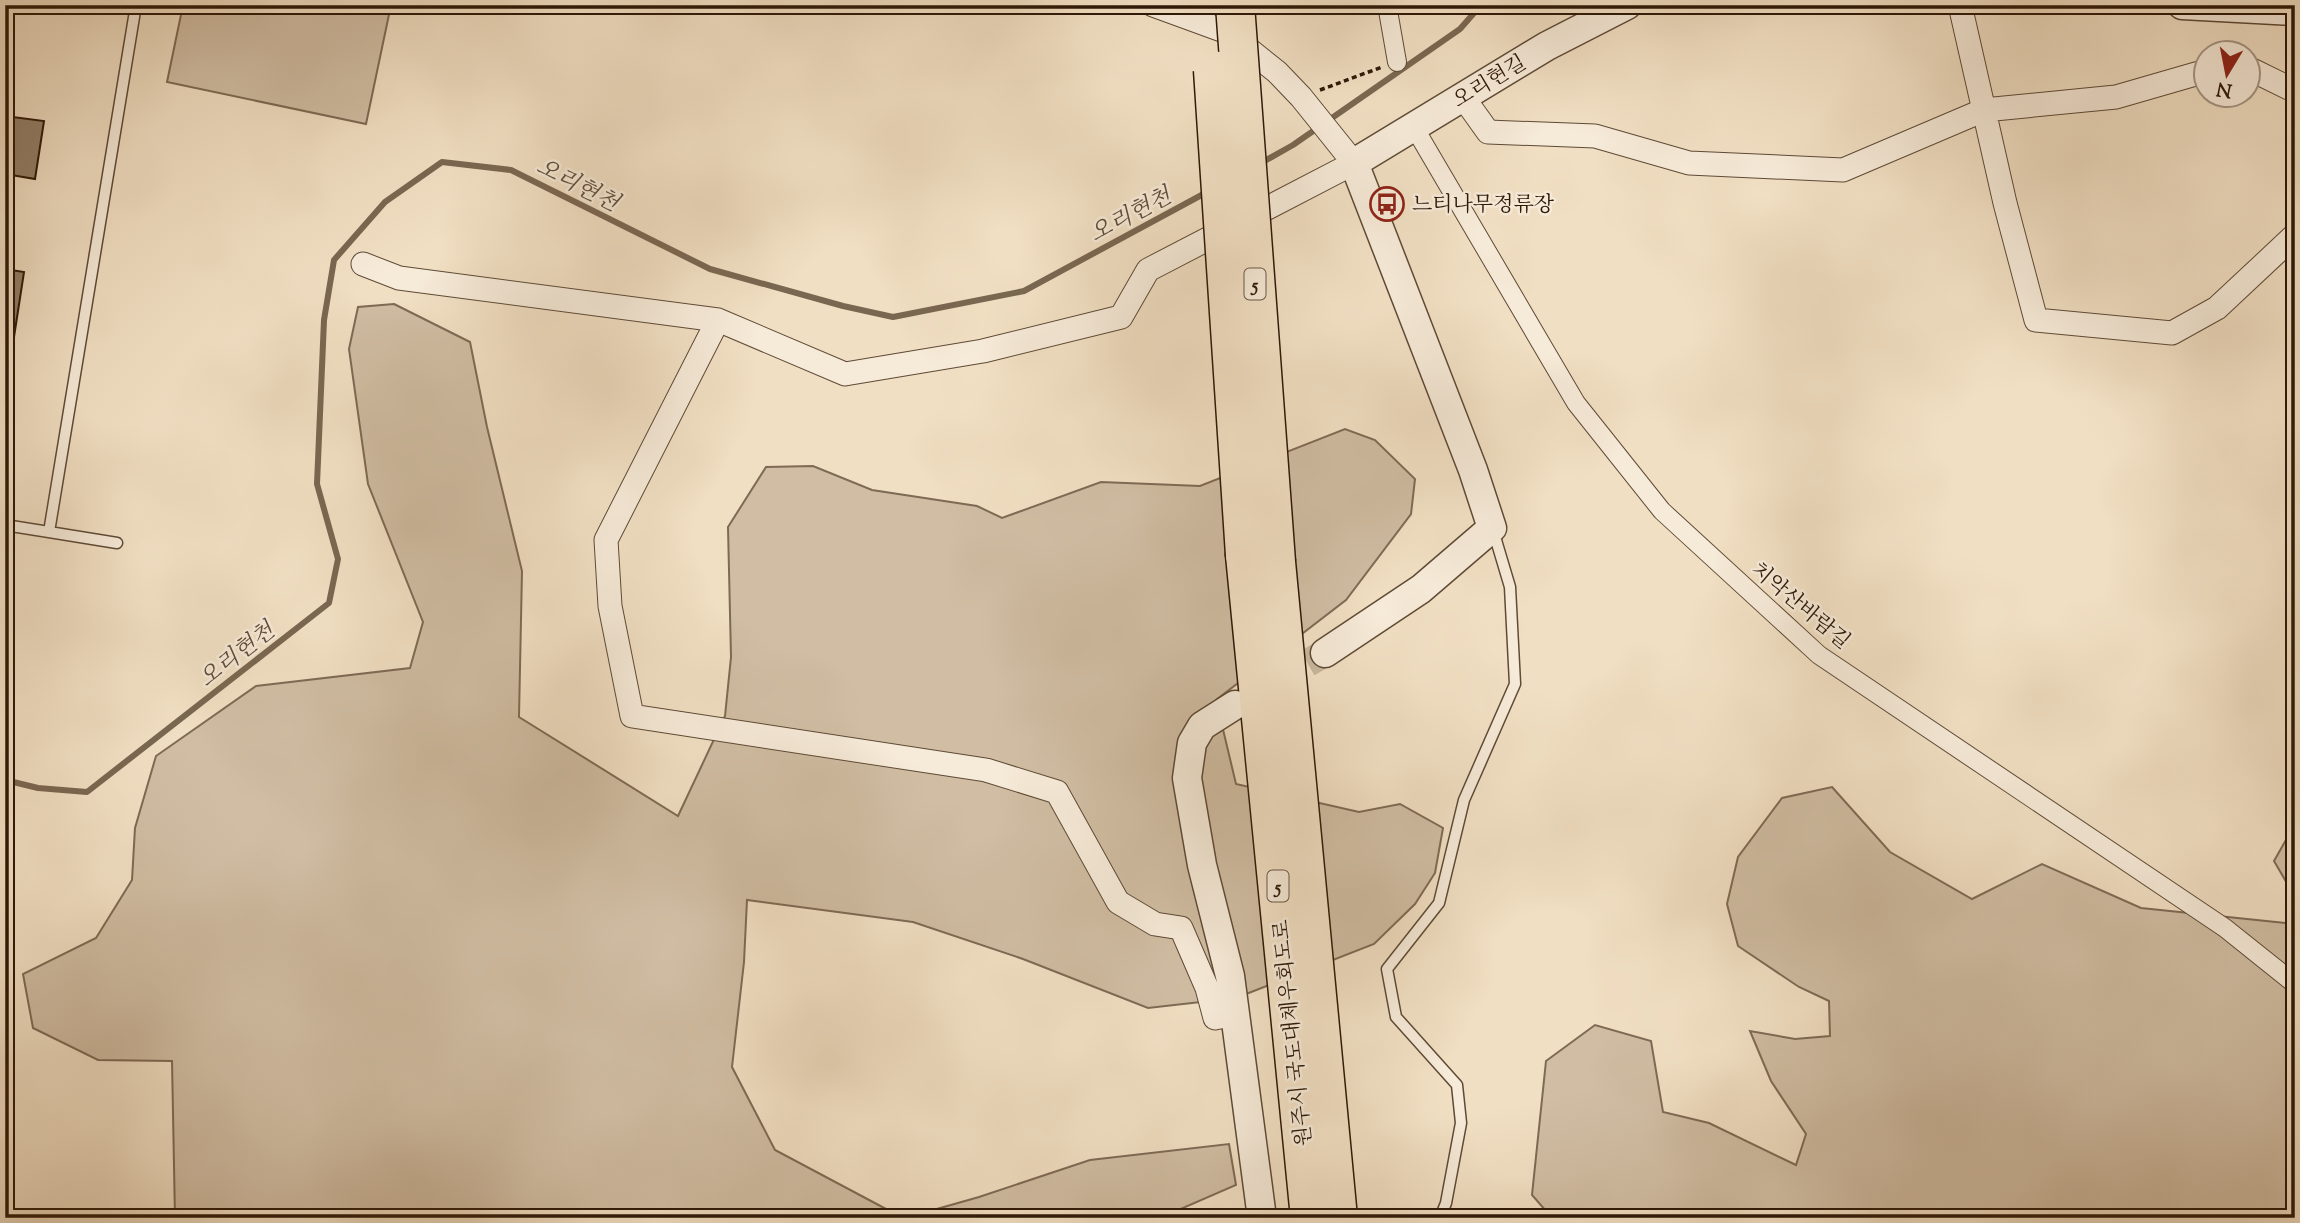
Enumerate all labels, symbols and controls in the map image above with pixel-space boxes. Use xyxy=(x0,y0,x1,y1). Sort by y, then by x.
north arrow xyxy=(2192,38,2262,108)
street label: 오리현길 xyxy=(1448,49,1533,116)
text: N xyxy=(2215,74,2234,103)
water label: 오리현천 xyxy=(530,151,626,222)
water label: 오리현천 xyxy=(1084,180,1180,252)
bus stop icon: 느티나무정류장 xyxy=(1368,185,1406,223)
place label: 느티나무정류장 xyxy=(1412,191,1555,221)
road number: 5 xyxy=(1244,268,1266,300)
street label: 치악산바람길 xyxy=(1743,556,1856,657)
water label: 오리현천 xyxy=(192,615,284,696)
road number: 5 xyxy=(1268,870,1288,902)
street label: 원주시 국도대체우회도로 xyxy=(1267,918,1321,1148)

